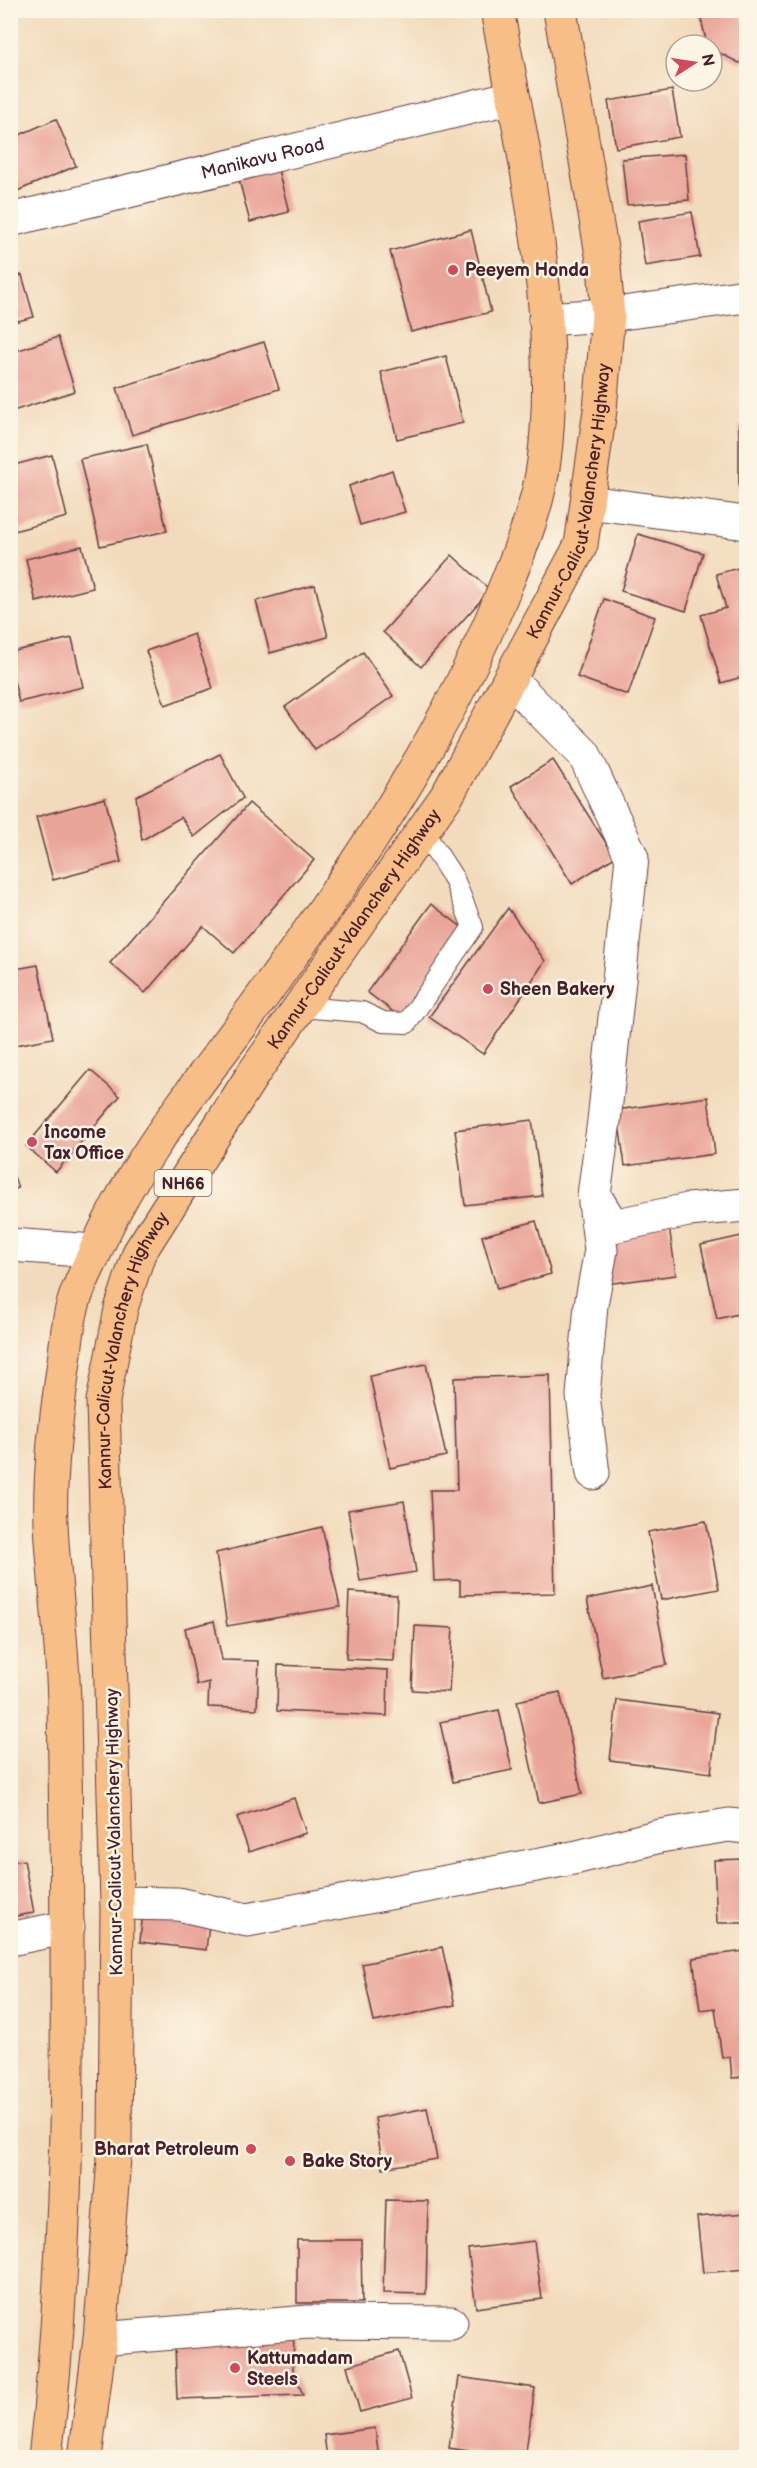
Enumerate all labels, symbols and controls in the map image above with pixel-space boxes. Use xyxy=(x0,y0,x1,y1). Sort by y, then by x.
north arrow xyxy=(664,33,724,93)
text: N xyxy=(697,52,718,68)
street label: Manikavu Road xyxy=(199,134,326,184)
place label: Peeyem Honda xyxy=(465,260,589,281)
marker: Peeyem Honda xyxy=(446,263,460,277)
street label: Kannur-Calicut-Valanchery Highway xyxy=(523,362,615,643)
street label: Kannur-Calicut-Valanchery Highway xyxy=(263,805,446,1054)
place label: Sheen Bakery xyxy=(500,979,615,1000)
marker: Sheen Bakery xyxy=(481,982,495,996)
place label: Income Tax Office xyxy=(44,1122,124,1164)
marker: Income Tax Office xyxy=(25,1135,39,1149)
road number: NH66 xyxy=(154,1170,212,1196)
street label: Kannur-Calicut-Valanchery Highway xyxy=(93,1207,174,1490)
street label: Kannur-Calicut-Valanchery Highway xyxy=(101,1687,128,1976)
place label: Bharat Petroleum xyxy=(94,2139,239,2160)
marker: Bharat Petroleum xyxy=(244,2142,258,2156)
place label: Bake Story xyxy=(302,2151,393,2172)
marker: Bake Story xyxy=(283,2154,297,2168)
place label: Kattumadam Steels xyxy=(247,2348,353,2390)
marker: Kattumadam Steels xyxy=(228,2361,242,2375)

